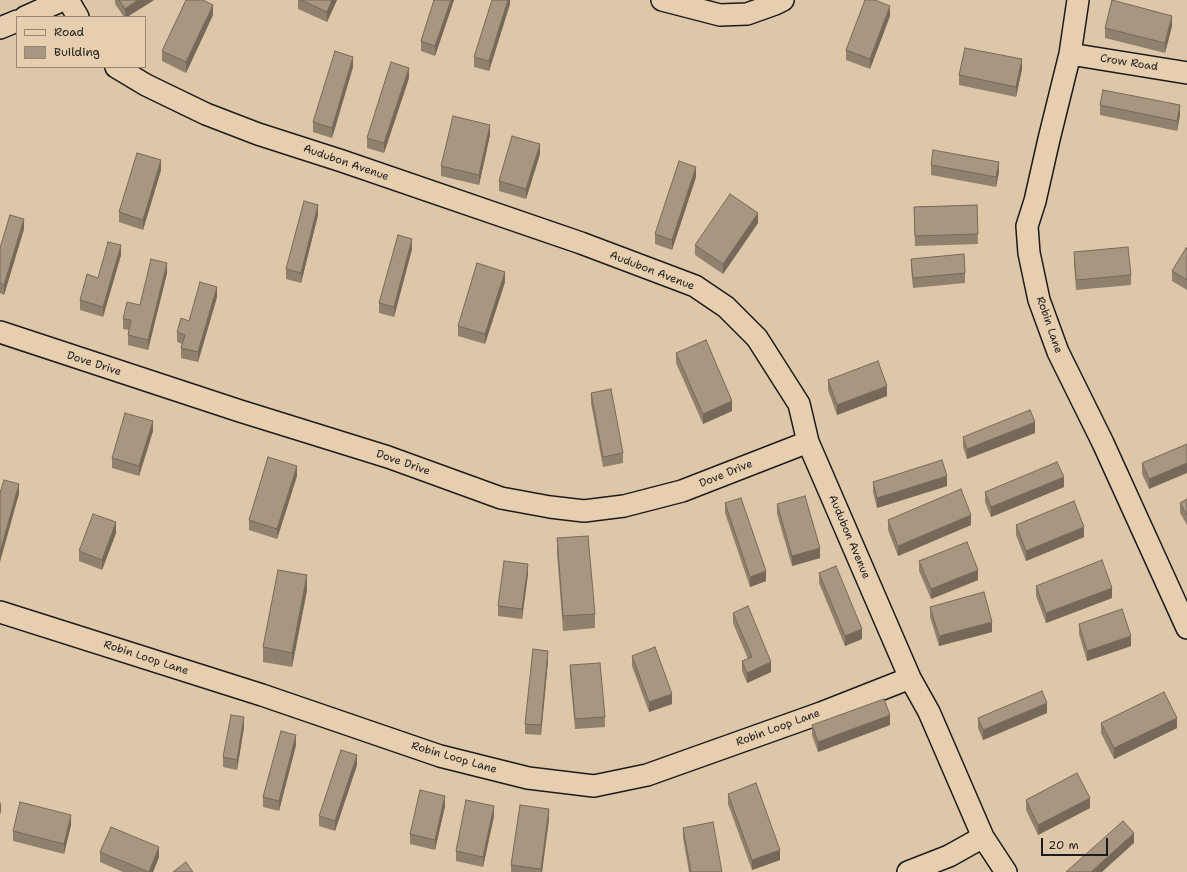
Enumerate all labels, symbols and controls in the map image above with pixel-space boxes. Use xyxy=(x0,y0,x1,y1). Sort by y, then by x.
legend xyxy=(16,16,146,68)
text: Road xyxy=(54,24,84,40)
text: Building xyxy=(54,44,100,60)
street label: Crow Road xyxy=(1099,52,1159,74)
street label: Audubon Avenue xyxy=(301,142,391,184)
street label: Audubon Avenue xyxy=(608,249,696,293)
street label: Robin Lane xyxy=(1033,295,1065,355)
street label: Dove Drive xyxy=(65,349,123,379)
street label: Dove Drive xyxy=(374,448,432,478)
street label: Dove Drive xyxy=(697,457,755,491)
street label: Audubon Avenue xyxy=(825,493,873,581)
street label: Robin Loop Lane xyxy=(102,638,190,678)
street label: Robin Loop Lane xyxy=(734,707,822,749)
street label: Robin Loop Lane xyxy=(410,739,498,777)
scale bar xyxy=(1043,830,1110,856)
text: 20 m xyxy=(1048,837,1079,853)

